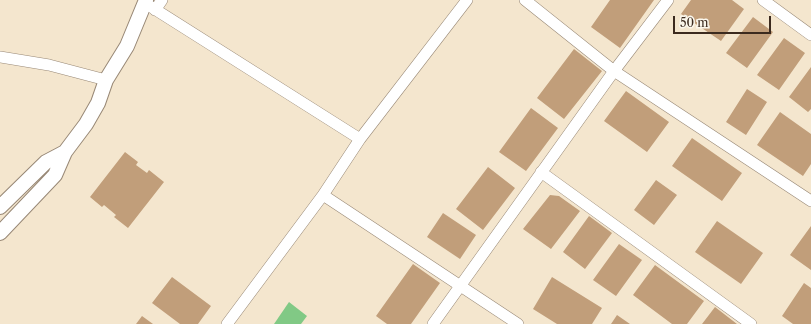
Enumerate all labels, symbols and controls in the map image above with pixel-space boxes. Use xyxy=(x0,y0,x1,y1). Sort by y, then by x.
scale bar xyxy=(675,8,773,34)
text: 50 m xyxy=(680,15,709,30)

